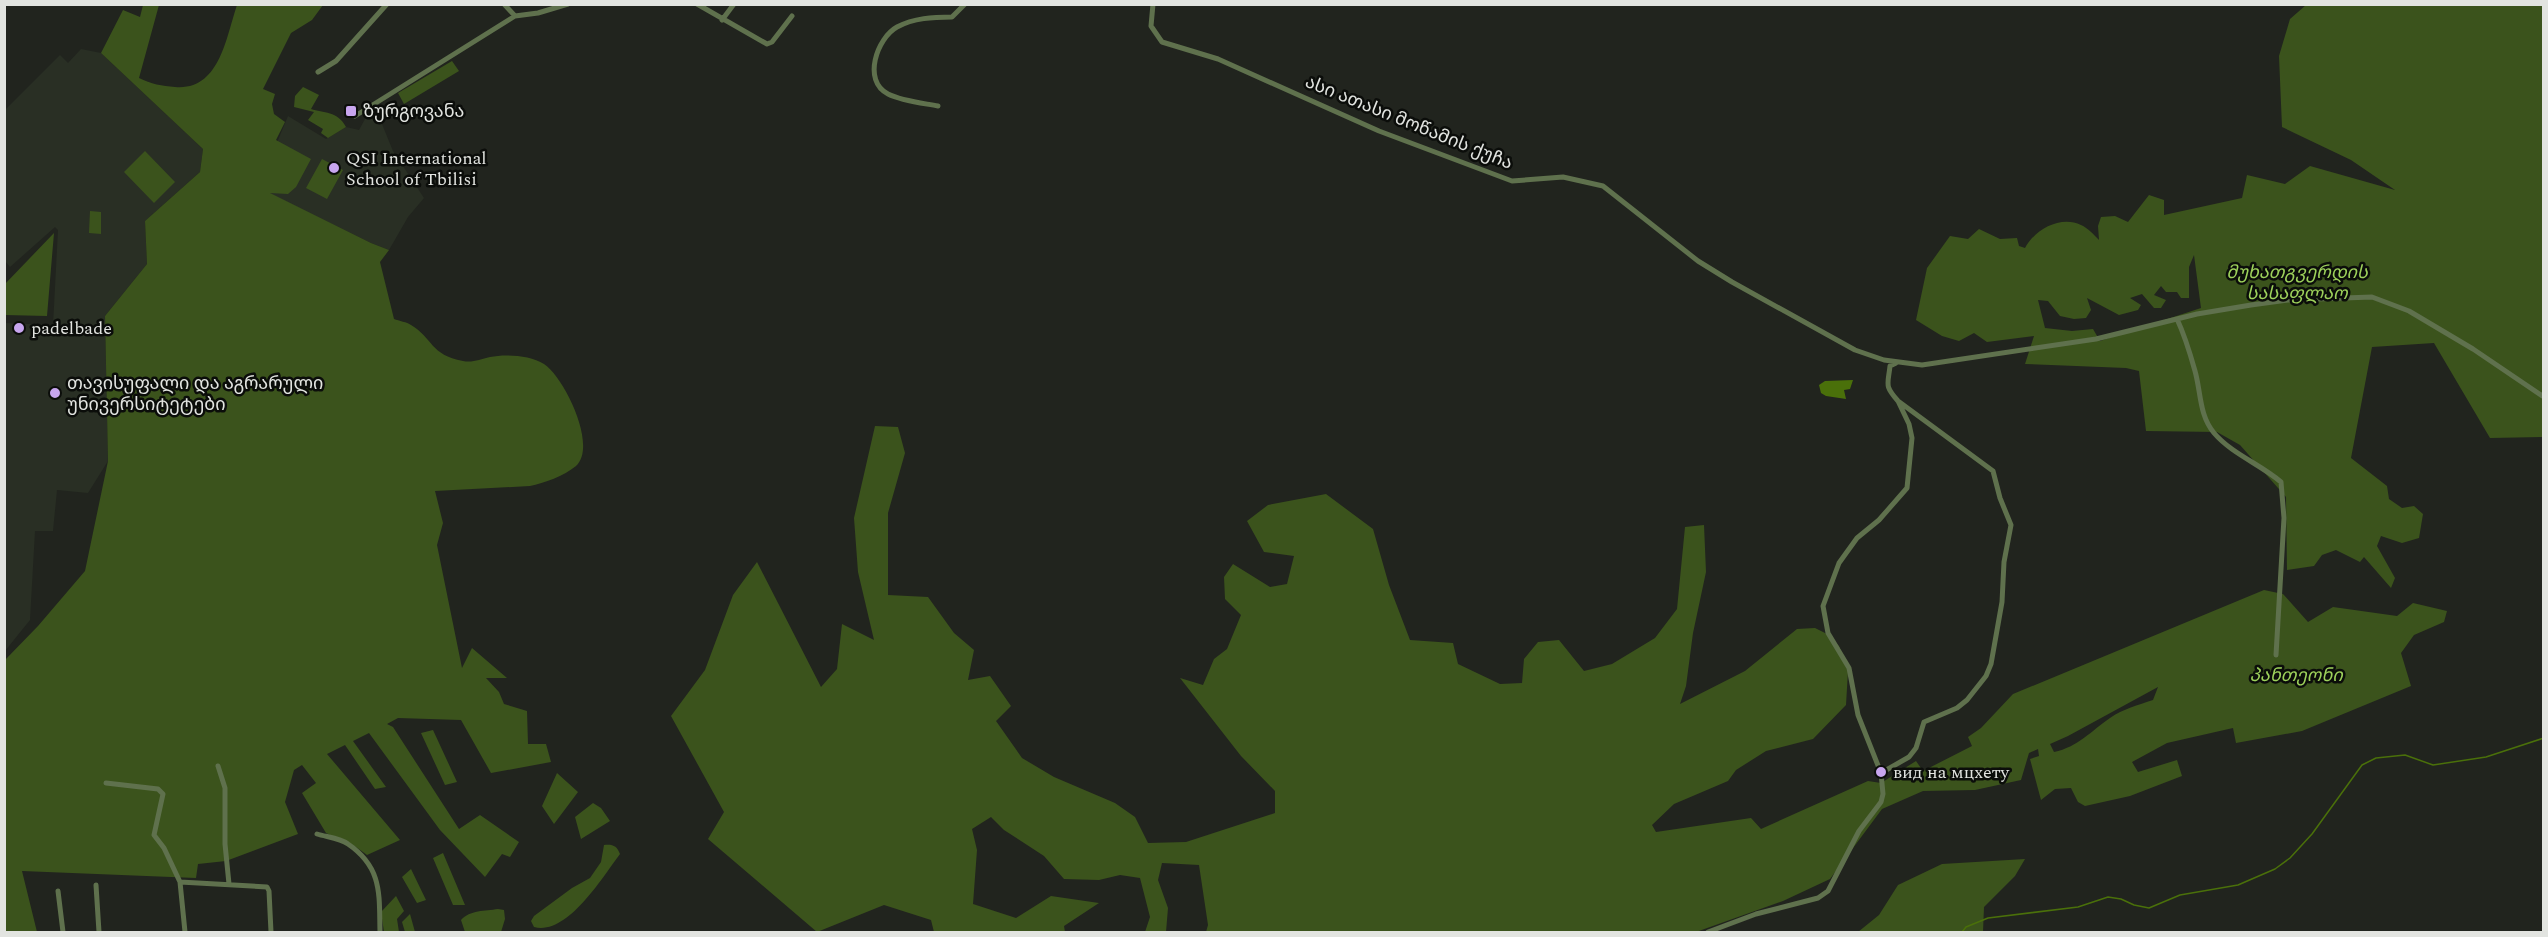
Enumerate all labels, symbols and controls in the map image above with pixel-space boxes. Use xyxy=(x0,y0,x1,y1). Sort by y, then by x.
street label: ასი ათასი მოწამის ქუჩა xyxy=(1301,68,1517,177)
place label: ზურგოვანა xyxy=(363,98,465,125)
marker: ზურგოვანა xyxy=(344,104,358,118)
place label: QSI International School of Tbilisi xyxy=(346,145,487,193)
marker: QSI International School of Tbilisi xyxy=(327,161,341,175)
park label: მუხათგვერდის სასაფლაო xyxy=(2226,259,2369,307)
place label: padelbade xyxy=(31,315,112,342)
marker: padelbade xyxy=(12,321,26,335)
place label: თავისუფალი და აგრარული უნივერსიტეტები xyxy=(67,370,323,418)
marker: თავისუფალი და აგრარული უნივერსიტეტები xyxy=(48,386,62,400)
park label: პანთეონი xyxy=(2249,662,2343,689)
place label: вид на мцхету xyxy=(1893,759,2011,786)
marker: вид на мцхету xyxy=(1874,765,1888,779)

